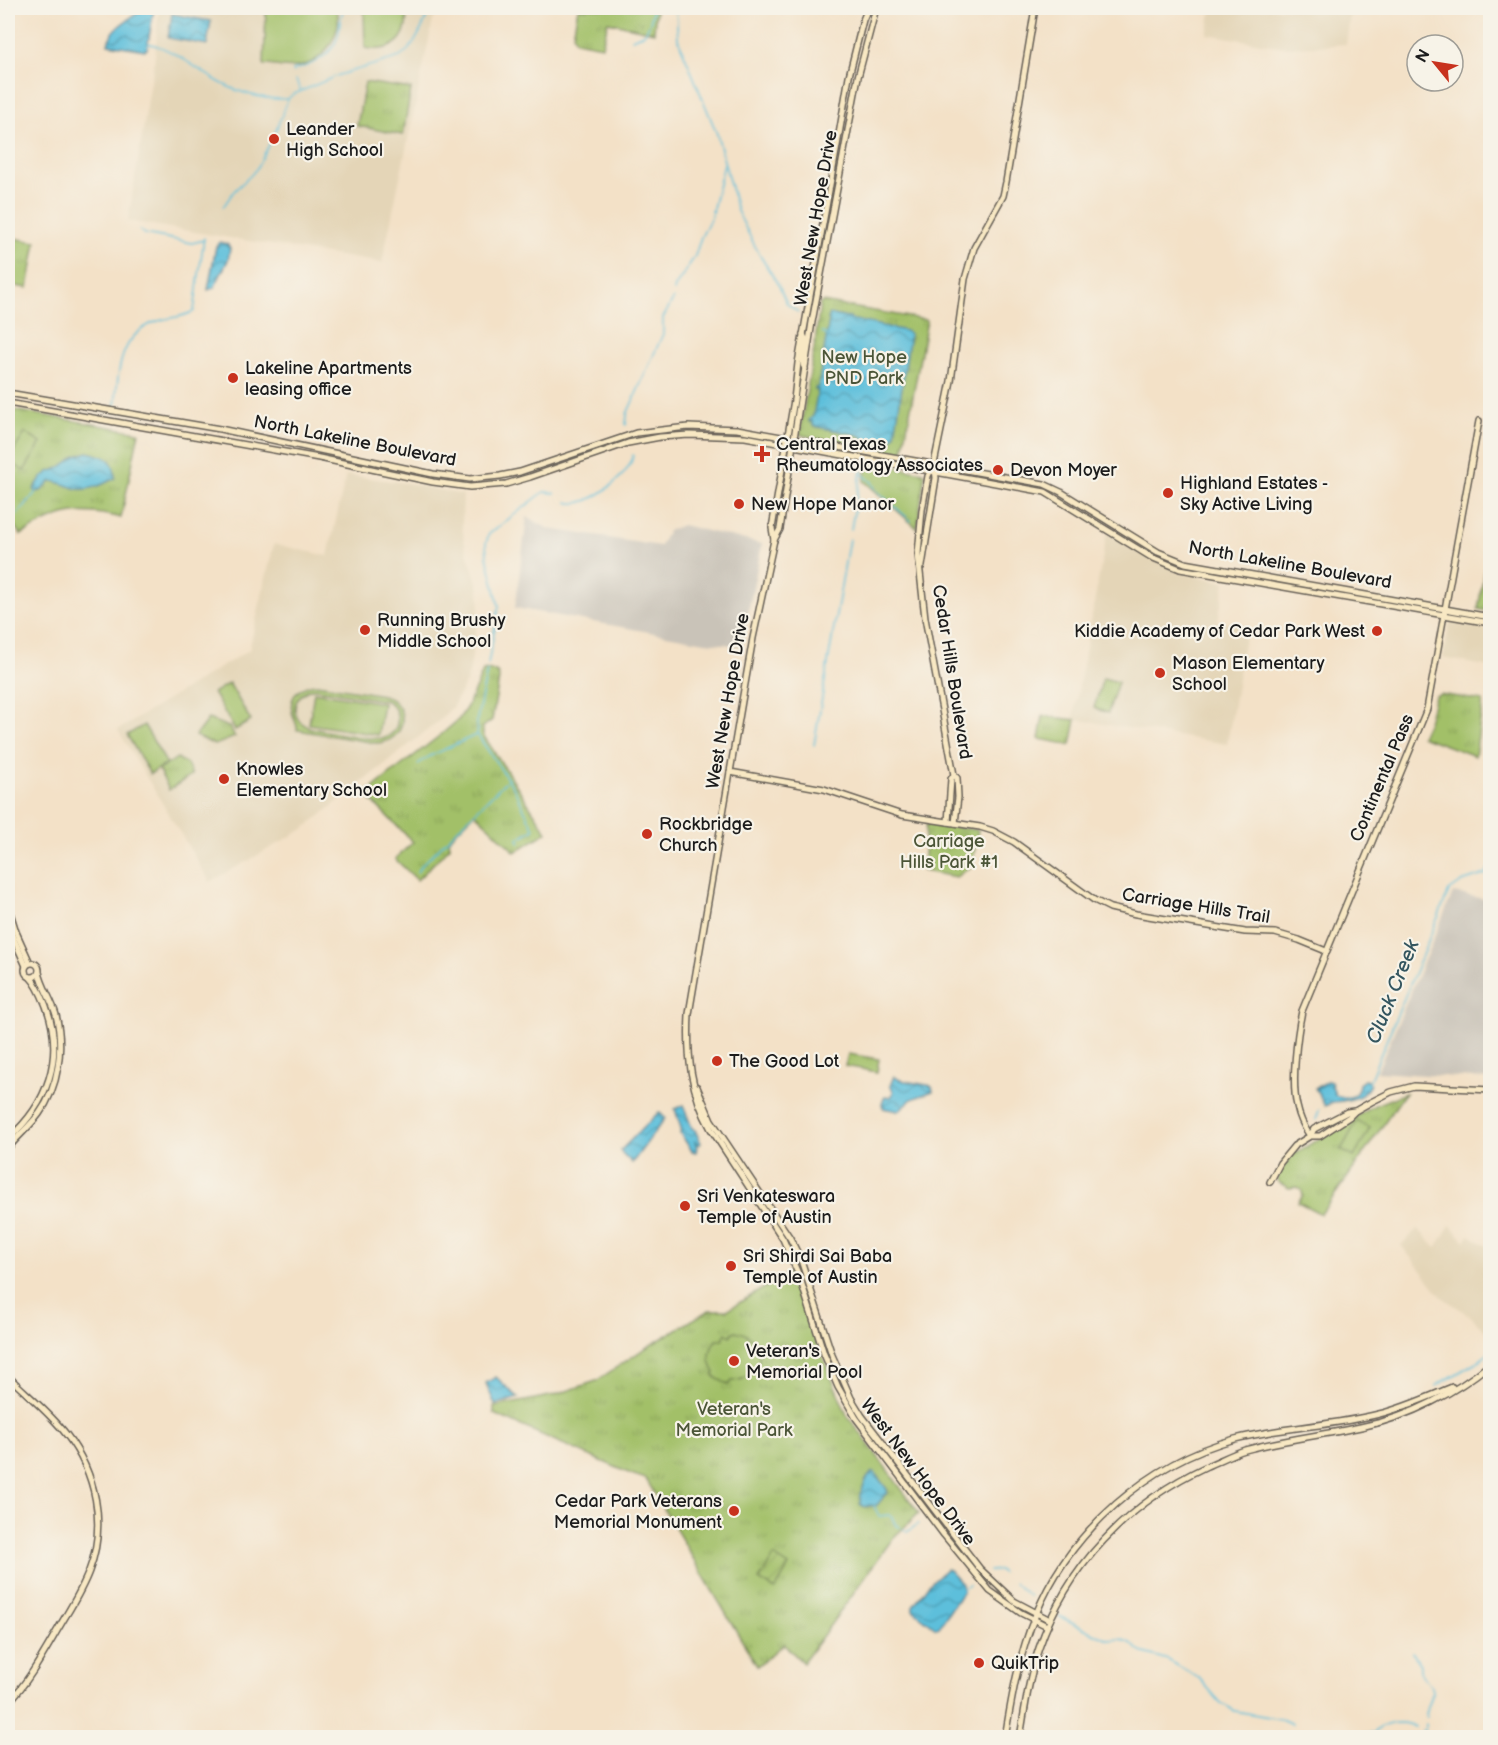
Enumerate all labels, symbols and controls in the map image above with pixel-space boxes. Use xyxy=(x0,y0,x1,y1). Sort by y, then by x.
north arrow xyxy=(1405,33,1465,93)
text: N xyxy=(1412,46,1435,66)
place label: Leander High School xyxy=(286,119,383,161)
street label: West New Hope Drive xyxy=(790,128,842,308)
marker: Leander High School xyxy=(267,132,281,146)
park label: New Hope PND Park xyxy=(821,347,907,389)
place label: Lakeline Apartments leasing office xyxy=(245,358,412,400)
marker: Lakeline Apartments leasing office xyxy=(226,371,240,385)
street label: North Lakeline Boulevard xyxy=(252,411,458,471)
place label: Central Texas Rheumatology Associates xyxy=(776,434,983,476)
marker: Central Texas Rheumatology Associates xyxy=(753,445,771,463)
place label: Devon Moyer xyxy=(1010,460,1117,481)
marker: Devon Moyer xyxy=(991,463,1005,477)
place label: Highland Estates - Sky Active Living xyxy=(1180,473,1328,515)
marker: Highland Estates - Sky Active Living xyxy=(1161,486,1175,500)
place label: New Hope Manor xyxy=(751,494,895,515)
marker: New Hope Manor xyxy=(732,497,746,511)
street label: North Lakeline Boulevard xyxy=(1187,537,1393,593)
street label: Cedar Hills Boulevard xyxy=(928,583,976,761)
place label: Running Brushy Middle School xyxy=(377,610,506,652)
street label: West New Hope Drive xyxy=(702,611,754,791)
place label: Kiddie Academy of Cedar Park West xyxy=(1074,621,1365,642)
marker: Running Brushy Middle School xyxy=(358,623,372,637)
marker: Kiddie Academy of Cedar Park West xyxy=(1370,624,1384,638)
place label: Mason Elementary School xyxy=(1172,653,1326,695)
marker: Mason Elementary School xyxy=(1153,666,1167,680)
street label: Continental Pass xyxy=(1346,711,1418,845)
place label: Knowles Elementary School xyxy=(236,759,387,801)
marker: Knowles Elementary School xyxy=(217,772,231,786)
place label: Rockbridge Church xyxy=(659,814,753,856)
marker: Rockbridge Church xyxy=(640,827,654,841)
park label: Carriage Hills Park #1 xyxy=(900,831,998,873)
street label: Carriage Hills Trail xyxy=(1121,884,1271,928)
water label: Cluck Creek xyxy=(1361,935,1425,1048)
place label: The Good Lot xyxy=(729,1051,840,1072)
marker: The Good Lot xyxy=(710,1054,724,1068)
place label: Sri Venkateswara Temple of Austin xyxy=(697,1186,835,1228)
marker: Sri Venkateswara Temple of Austin xyxy=(678,1199,692,1213)
place label: Sri Shirdi Sai Baba Temple of Austin xyxy=(743,1246,892,1288)
marker: Sri Shirdi Sai Baba Temple of Austin xyxy=(724,1259,738,1273)
place label: Veteran's Memorial Pool xyxy=(746,1341,862,1383)
marker: Veteran's Memorial Pool xyxy=(727,1354,741,1368)
street label: West New Hope Drive xyxy=(856,1395,980,1550)
park label: Veteran's Memorial Park xyxy=(675,1399,793,1441)
place label: Cedar Park Veterans Memorial Monument xyxy=(554,1491,722,1533)
marker: Cedar Park Veterans Memorial Monument xyxy=(727,1504,741,1518)
place label: QuikTrip xyxy=(991,1653,1059,1674)
marker: QuikTrip xyxy=(972,1656,986,1670)

